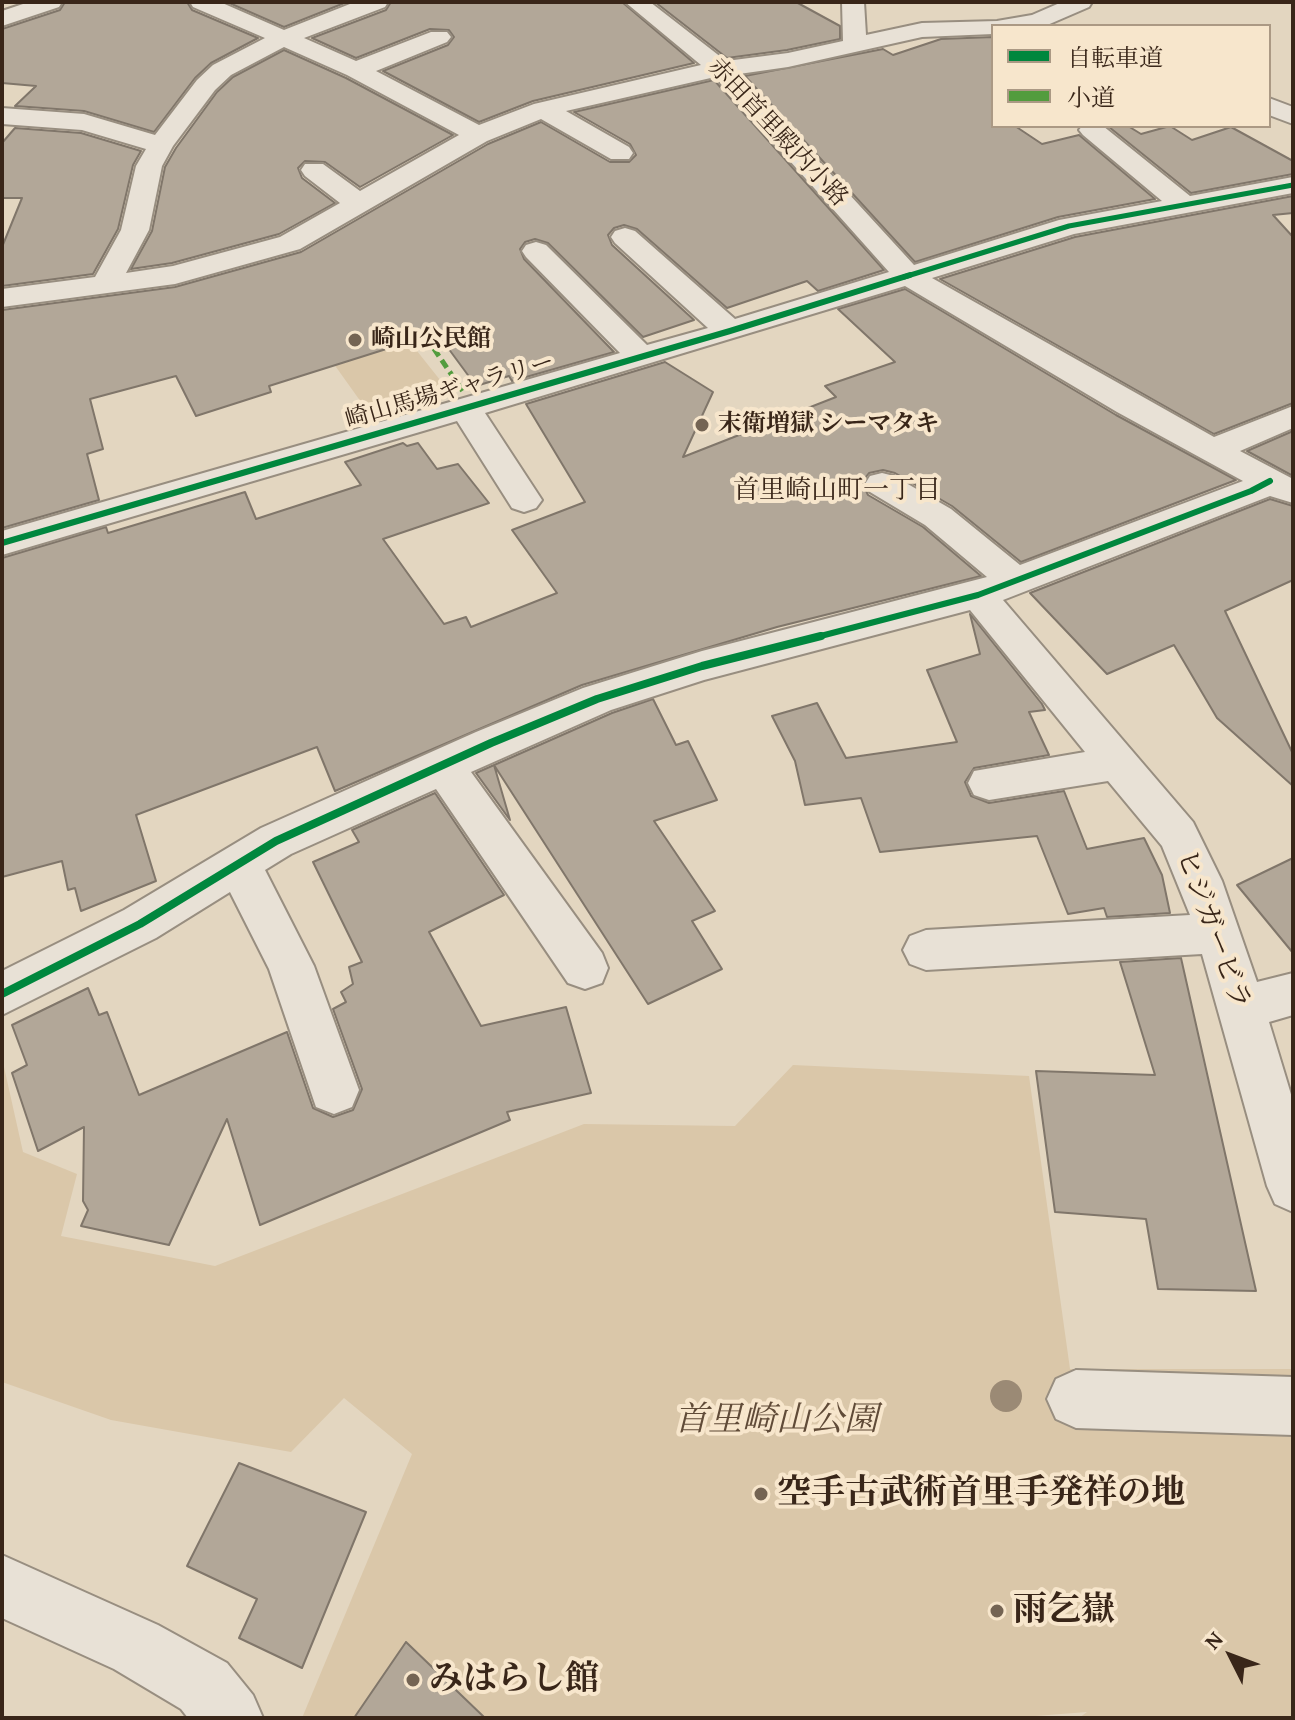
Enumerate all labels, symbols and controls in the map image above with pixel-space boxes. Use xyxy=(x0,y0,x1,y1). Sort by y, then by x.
legend xyxy=(991,24,1271,128)
text: 自転車道 xyxy=(1067,40,1163,75)
street label: 赤田首里殿内小路 xyxy=(701,53,853,213)
text: 小道 xyxy=(1067,80,1115,115)
place label: 崎山公民館 xyxy=(371,326,491,354)
marker: 崎山公民館 xyxy=(346,331,364,349)
street label: 崎山馬場ギャラリー xyxy=(342,348,558,436)
place label: 末衛増獄 シーマタキ xyxy=(718,411,939,439)
marker: 末衛増獄 シーマタキ xyxy=(693,416,711,434)
district label: 首里崎山町一丁目 xyxy=(733,475,941,507)
street label: ヒジガービラ xyxy=(1167,845,1257,1015)
park label: 首里崎山公園 xyxy=(674,1401,878,1441)
place label: 空手古武術首里手発祥の地 xyxy=(777,1474,1185,1514)
marker: 空手古武術首里手発祥の地 xyxy=(752,1485,770,1503)
place label: 雨乞嶽 xyxy=(1013,1591,1115,1631)
marker: 雨乞嶽 xyxy=(988,1602,1006,1620)
north arrow xyxy=(1191,1616,1271,1696)
text: N xyxy=(1196,1624,1230,1656)
place label: みはらし館 xyxy=(429,1660,599,1700)
marker: みはらし館 xyxy=(404,1671,422,1689)

